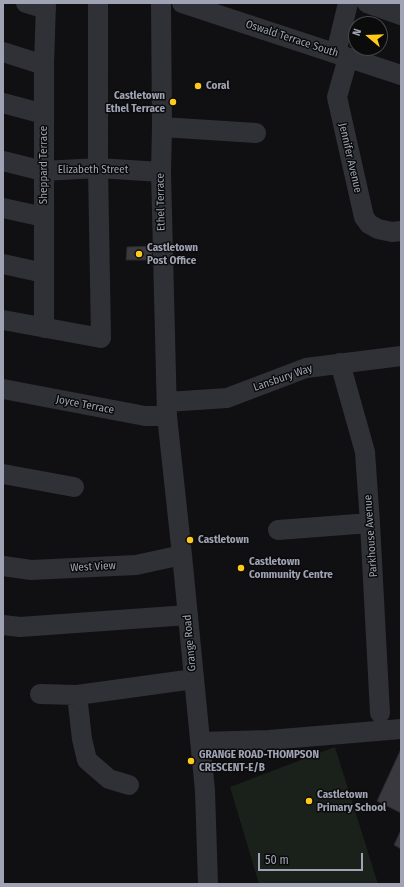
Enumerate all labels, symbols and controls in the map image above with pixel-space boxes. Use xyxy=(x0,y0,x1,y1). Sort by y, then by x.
north arrow xyxy=(348,16,388,56)
street label: Oswald Terrace South xyxy=(244,18,340,60)
text: N xyxy=(350,27,364,37)
place label: Coral xyxy=(206,79,229,93)
marker: Coral xyxy=(193,81,203,91)
place label: Castletown Ethel Terrace xyxy=(106,89,165,115)
marker: Castletown Ethel Terrace xyxy=(168,97,178,107)
street label: Jennifer Avenue xyxy=(336,122,364,194)
street label: Sheppard Terrace xyxy=(37,126,51,204)
street label: Elizabeth Street xyxy=(58,163,128,177)
street label: Ethel Terrace xyxy=(154,173,168,231)
place label: Castletown Post Office xyxy=(147,241,198,267)
marker: Castletown Post Office xyxy=(134,249,144,259)
street label: Lansbury Way xyxy=(252,362,314,394)
street label: Joyce Terrace xyxy=(55,393,115,417)
street label: Parkhouse Avenue xyxy=(362,494,380,578)
place label: Castletown xyxy=(198,533,249,547)
marker: Castletown xyxy=(185,535,195,545)
place label: Castletown Community Centre xyxy=(249,555,333,581)
street label: West View xyxy=(70,559,116,575)
marker: Castletown Community Centre xyxy=(236,563,246,573)
street label: Grange Road xyxy=(181,614,199,672)
place label: GRANGE ROAD-THOMPSON CRESCENT-E/B xyxy=(199,748,319,774)
marker: GRANGE ROAD-THOMPSON CRESCENT-E/B xyxy=(186,756,196,766)
place label: Castletown Primary School xyxy=(317,788,386,814)
marker: Castletown Primary School xyxy=(304,796,314,806)
scale bar xyxy=(260,845,365,871)
text: 50 m xyxy=(265,853,289,867)

